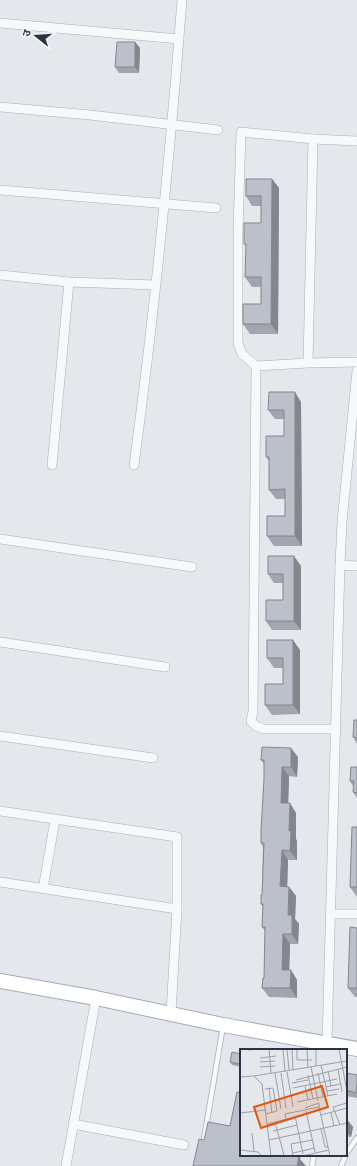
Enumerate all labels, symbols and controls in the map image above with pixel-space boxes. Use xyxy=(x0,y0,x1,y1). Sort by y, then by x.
north arrow xyxy=(16,16,56,56)
text: उ xyxy=(19,27,34,38)
inset map xyxy=(240,1049,347,1156)

